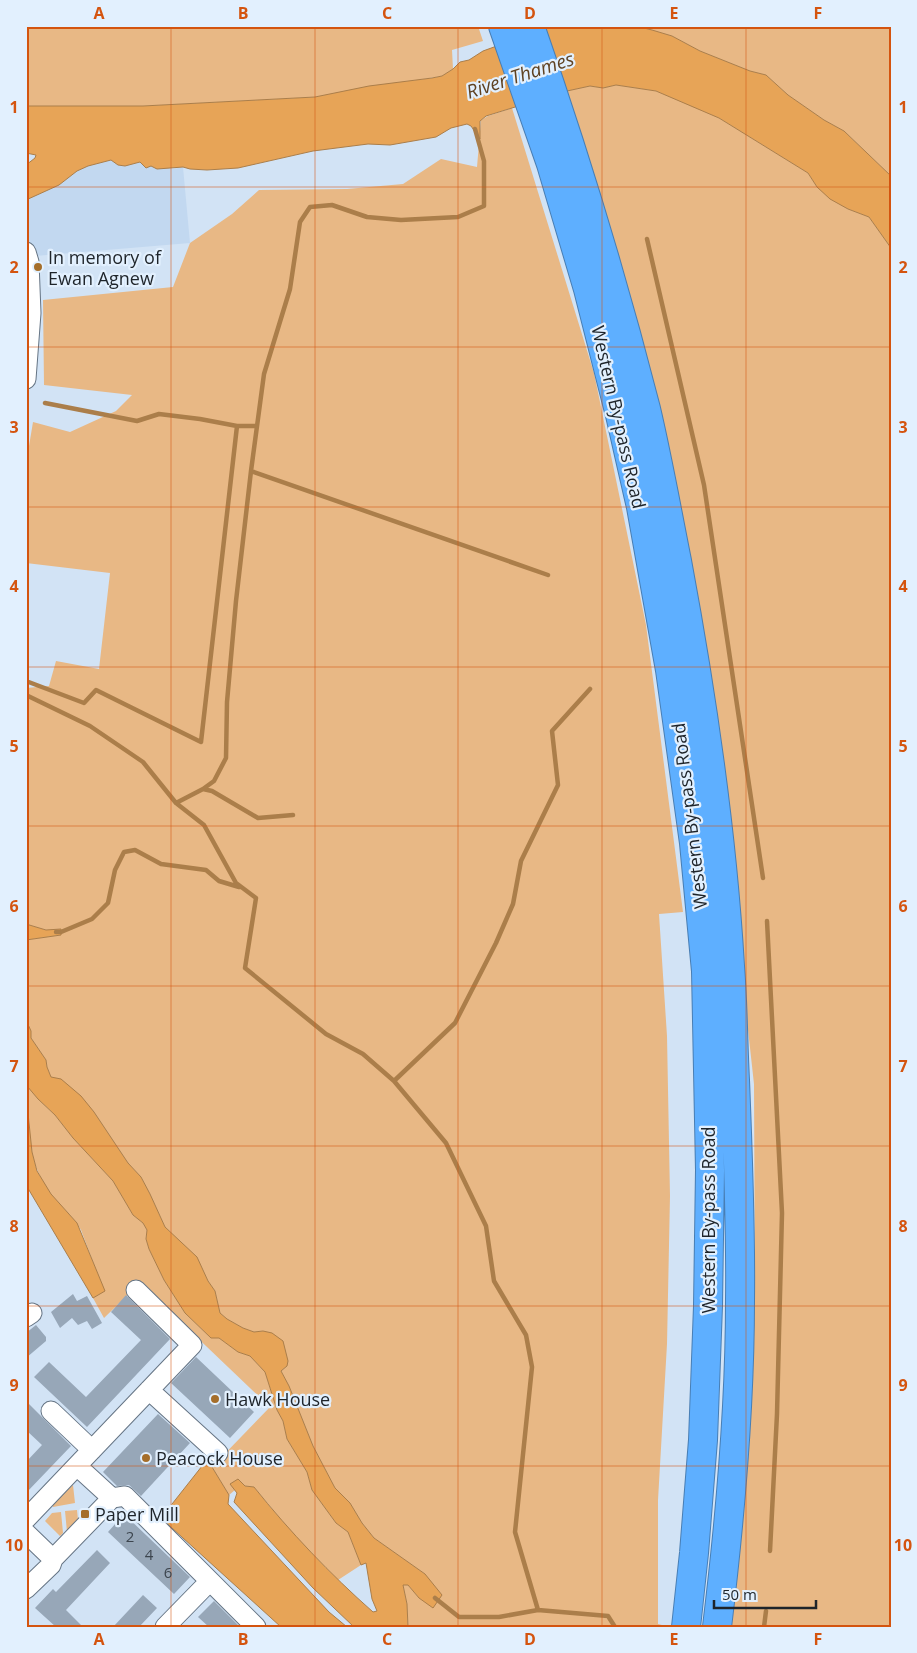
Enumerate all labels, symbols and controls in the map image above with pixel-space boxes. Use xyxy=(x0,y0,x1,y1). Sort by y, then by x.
text: A xyxy=(93,2,105,24)
text: B xyxy=(238,2,248,24)
text: C xyxy=(382,2,392,24)
text: D xyxy=(524,2,536,24)
text: E xyxy=(670,2,679,24)
text: F xyxy=(814,2,822,24)
water label: River Thames xyxy=(463,45,577,105)
text: 1 xyxy=(9,96,19,118)
text: 1 xyxy=(898,96,908,118)
place label: In memory of Ewan Agnew xyxy=(48,245,162,290)
text: 2 xyxy=(9,256,19,278)
text: 2 xyxy=(898,256,908,278)
marker: In memory of Ewan Agnew xyxy=(32,261,44,273)
street label: Western By-pass Road xyxy=(586,323,652,511)
text: 3 xyxy=(9,416,19,438)
text: 3 xyxy=(898,416,908,438)
text: 4 xyxy=(9,575,19,597)
text: 4 xyxy=(898,575,908,597)
street label: Western By-pass Road xyxy=(666,722,712,910)
text: 5 xyxy=(9,735,19,757)
text: 5 xyxy=(898,735,908,757)
text: 6 xyxy=(9,895,19,917)
text: 6 xyxy=(898,895,908,917)
text: 7 xyxy=(9,1055,19,1077)
text: 7 xyxy=(898,1055,908,1077)
street label: Western By-pass Road xyxy=(696,1126,720,1314)
text: 8 xyxy=(9,1215,19,1237)
text: 8 xyxy=(898,1215,908,1237)
text: 9 xyxy=(9,1374,19,1396)
text: 9 xyxy=(898,1374,908,1396)
place label: Hawk House xyxy=(225,1387,330,1411)
marker: Hawk House xyxy=(209,1393,221,1405)
place label: Peacock House xyxy=(156,1446,283,1470)
marker: Peacock House xyxy=(140,1452,152,1464)
place label: Paper Mill xyxy=(95,1502,179,1526)
marker: Paper Mill xyxy=(79,1508,91,1520)
house number: 2 xyxy=(126,1526,134,1546)
text: 10 xyxy=(5,1534,23,1556)
text: 10 xyxy=(894,1534,912,1556)
house number: 4 xyxy=(145,1544,154,1564)
house number: 6 xyxy=(164,1562,172,1582)
scale bar xyxy=(714,1578,817,1610)
text: 50 m xyxy=(722,1584,757,1604)
text: A xyxy=(93,1628,105,1650)
text: B xyxy=(238,1628,248,1650)
text: C xyxy=(382,1628,392,1650)
text: D xyxy=(524,1628,536,1650)
text: E xyxy=(670,1628,679,1650)
text: F xyxy=(814,1628,822,1650)

